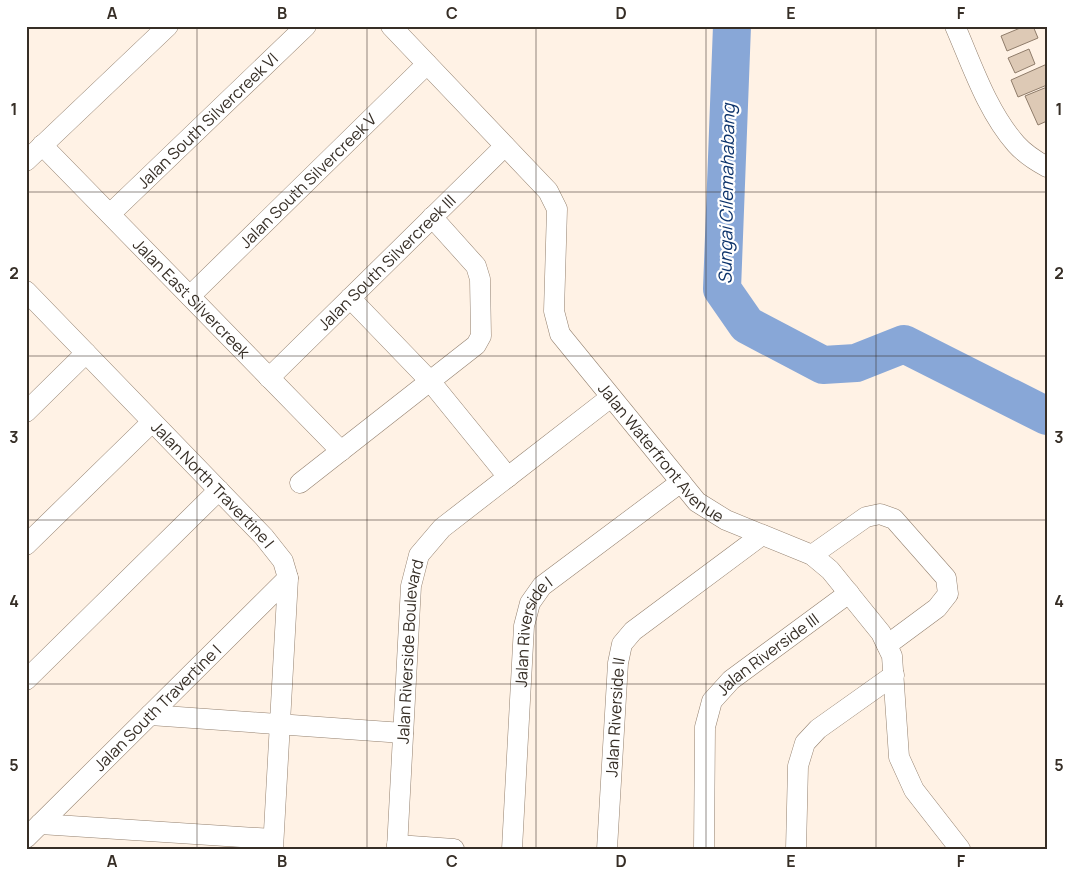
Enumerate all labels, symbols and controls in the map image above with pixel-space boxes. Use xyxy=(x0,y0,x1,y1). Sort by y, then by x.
text: A xyxy=(107,2,118,24)
text: B xyxy=(277,2,287,24)
text: C xyxy=(446,2,458,24)
text: D xyxy=(615,2,627,24)
text: E xyxy=(786,2,796,24)
text: F xyxy=(957,2,966,24)
street label: Jalan South Silvercreek VI xyxy=(132,48,283,193)
text: 1 xyxy=(10,98,18,120)
text: 1 xyxy=(1055,98,1063,120)
water label: Sungai Cilemahabang xyxy=(712,102,740,284)
street label: Jalan South Silvercreek V xyxy=(235,108,382,253)
street label: Jalan South Silvercreek III xyxy=(313,189,460,335)
street label: Jalan East Silvercreek xyxy=(128,234,256,363)
text: 2 xyxy=(9,262,19,284)
text: 2 xyxy=(1054,262,1064,284)
street label: Jalan Waterfront Avenue xyxy=(593,378,728,527)
street label: Jalan North Travertine I xyxy=(146,416,279,552)
text: 3 xyxy=(9,426,19,448)
text: 3 xyxy=(1054,426,1064,448)
street label: Jalan Riverside Boulevard xyxy=(392,557,429,745)
street label: Jalan Riverside I xyxy=(510,571,557,688)
text: 4 xyxy=(9,590,19,612)
text: 4 xyxy=(1054,590,1064,612)
street label: Jalan Riverside III xyxy=(711,608,823,700)
street label: Jalan South Travertine I xyxy=(89,640,226,776)
street label: Jalan Riverside II xyxy=(600,655,630,778)
text: 5 xyxy=(9,754,19,776)
text: 5 xyxy=(1054,754,1064,776)
text: A xyxy=(107,850,118,872)
text: B xyxy=(277,850,287,872)
text: C xyxy=(446,850,458,872)
text: D xyxy=(615,850,627,872)
text: E xyxy=(786,850,796,872)
text: F xyxy=(957,850,966,872)

